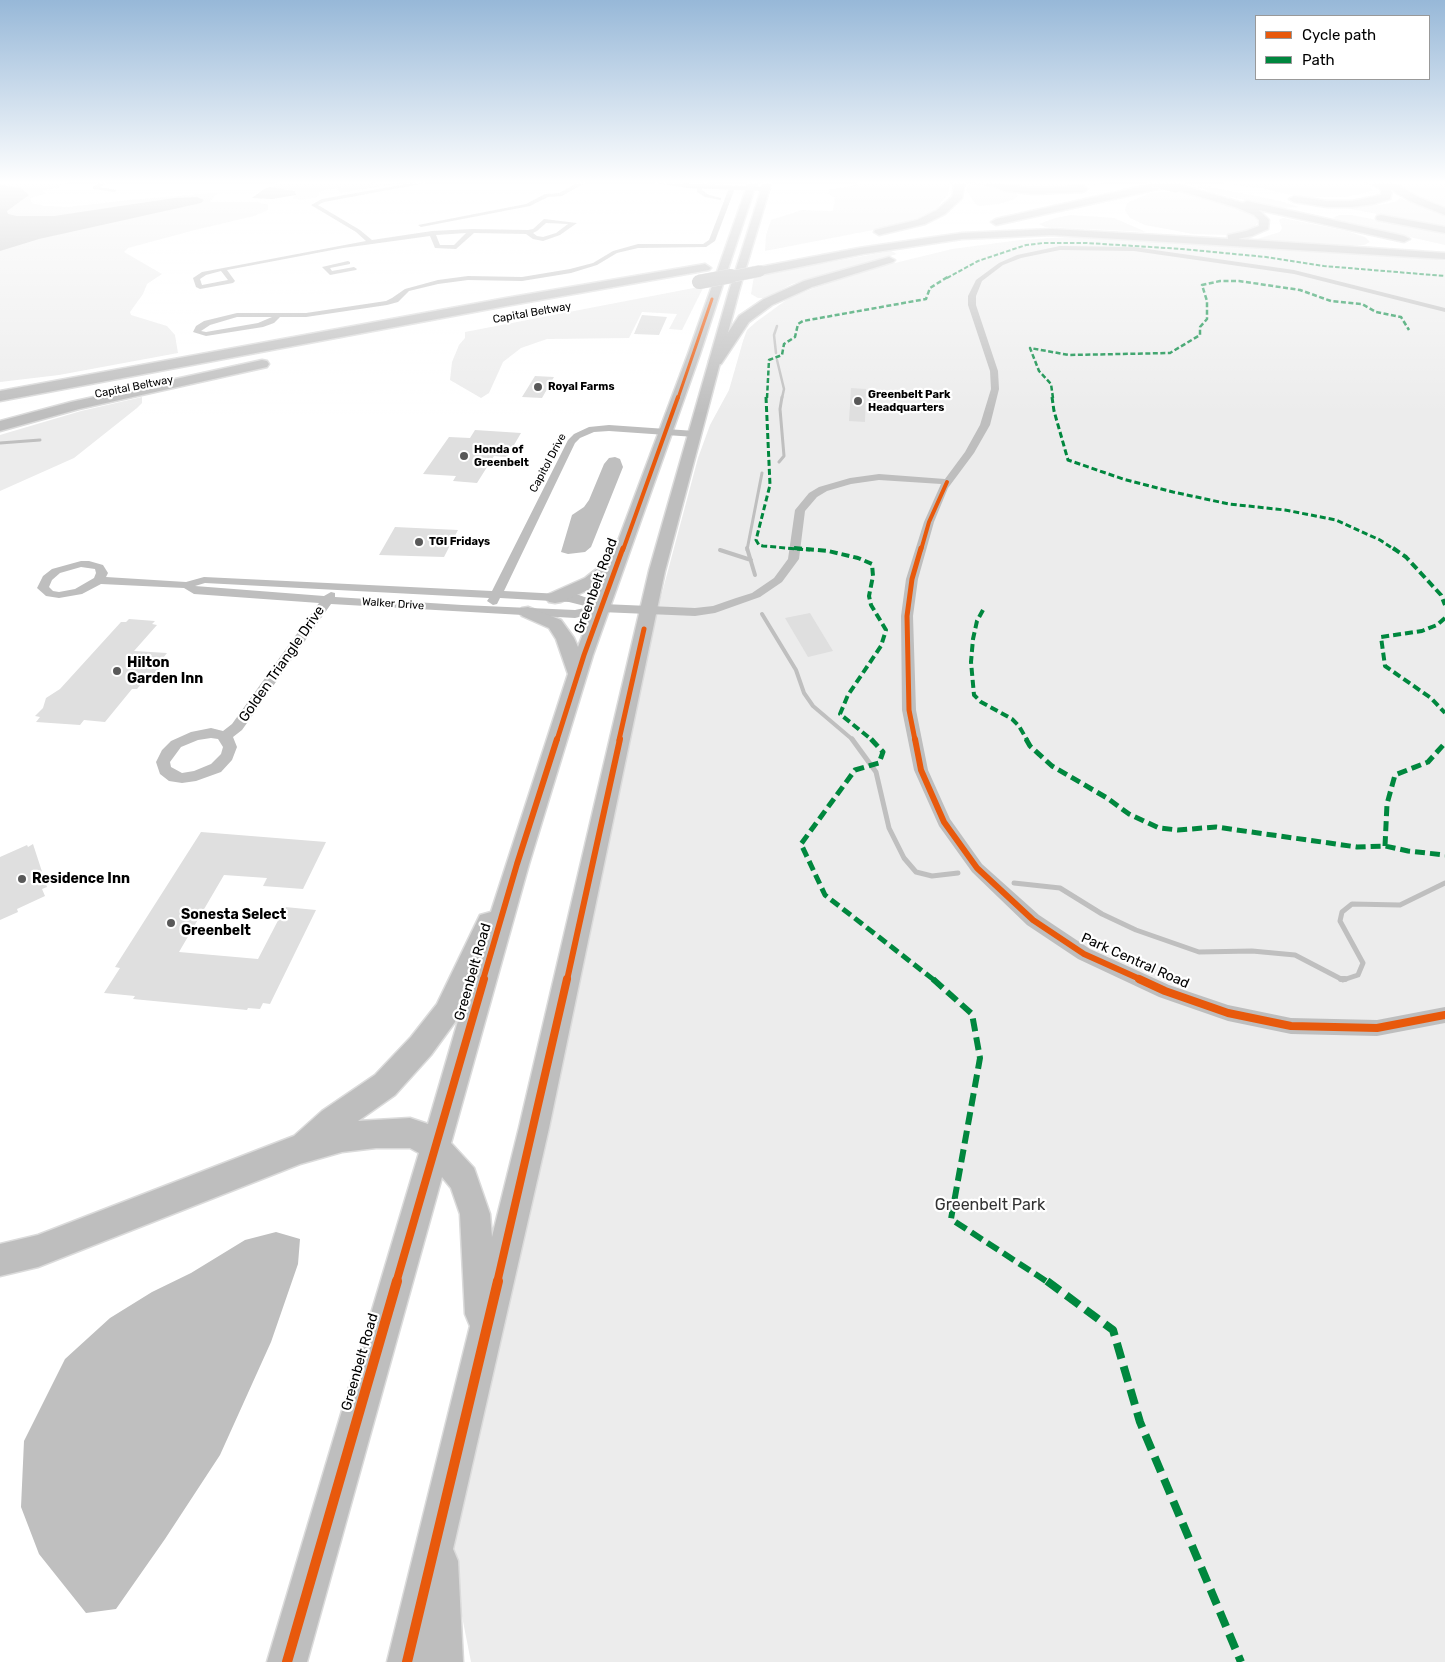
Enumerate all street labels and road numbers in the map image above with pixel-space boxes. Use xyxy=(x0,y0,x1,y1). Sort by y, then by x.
street label: Capital Beltway xyxy=(492,300,572,326)
street label: Capital Beltway xyxy=(94,373,174,401)
street label: Capitol Drive xyxy=(527,431,569,495)
street label: Greenbelt Road xyxy=(571,536,621,636)
street label: Walker Drive xyxy=(362,595,424,613)
street label: Golden Triangle Drive xyxy=(236,603,328,725)
street label: Greenbelt Road xyxy=(451,921,495,1023)
street label: Park Central Road xyxy=(1078,930,1192,992)
street label: Greenbelt Road xyxy=(338,1311,382,1413)

